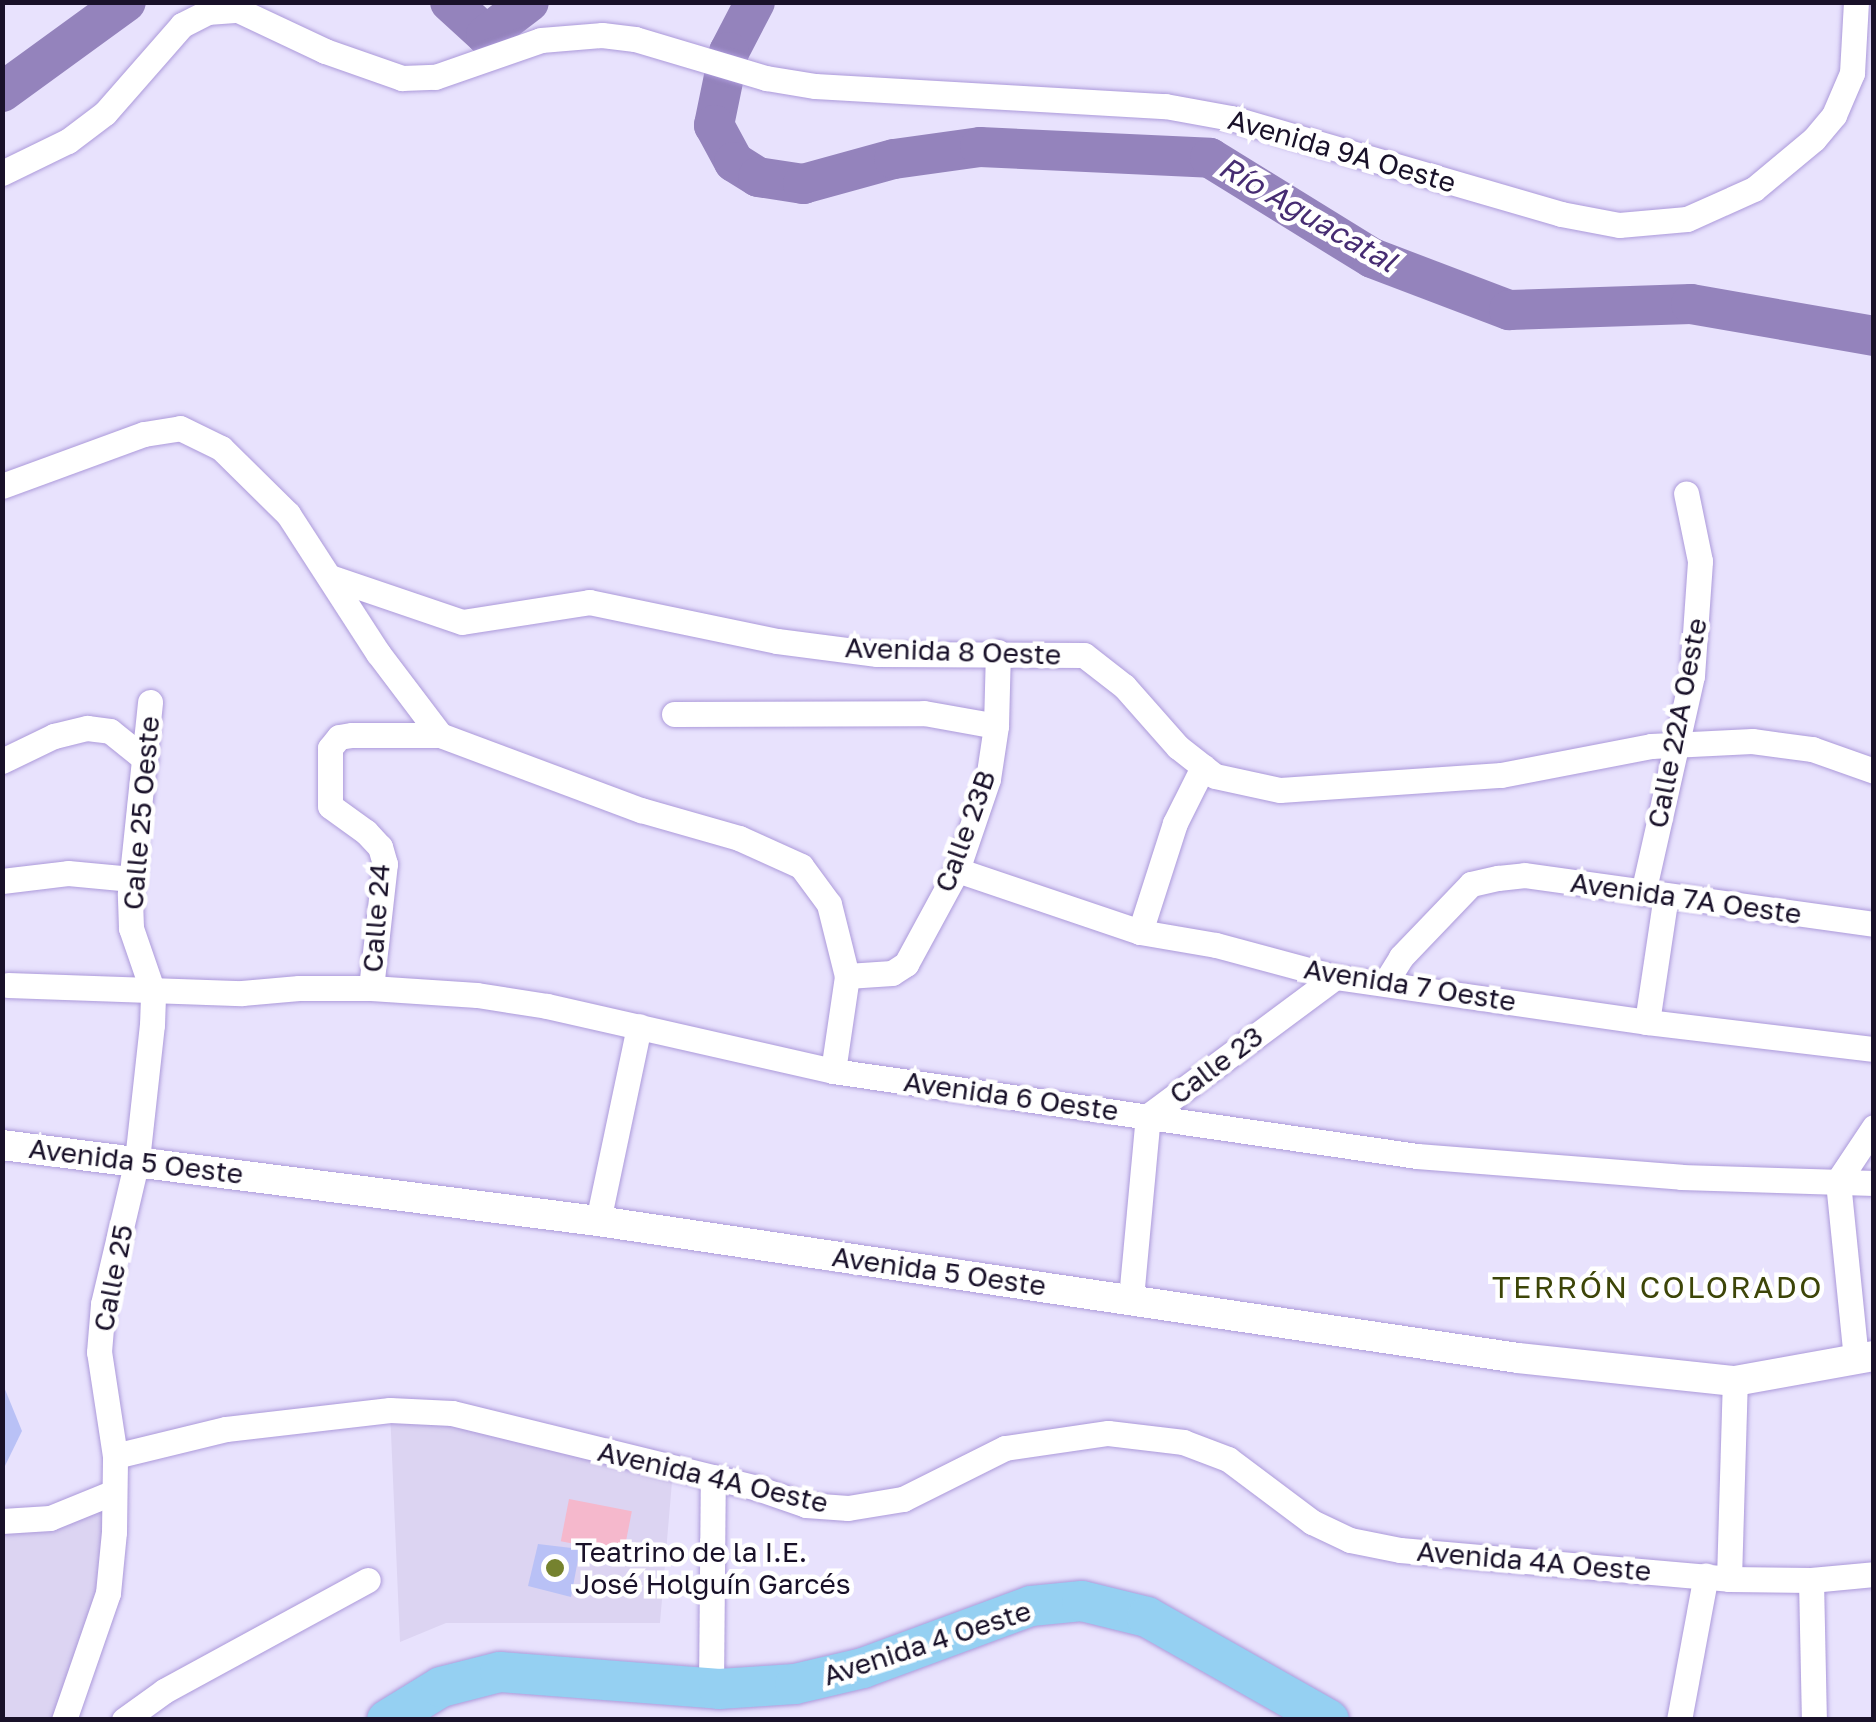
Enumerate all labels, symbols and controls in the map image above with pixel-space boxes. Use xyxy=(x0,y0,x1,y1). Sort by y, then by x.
street label: Avenida 9A Oeste xyxy=(1224,102,1460,200)
water label: Río Aguacatal xyxy=(1213,149,1403,279)
street label: Calle 22A Oeste xyxy=(1640,615,1714,831)
street label: Avenida 8 Oeste xyxy=(844,630,1062,672)
street label: Calle 25 Oeste xyxy=(116,715,166,911)
street label: Calle 23B xyxy=(927,766,1003,896)
street label: Calle 24 xyxy=(355,862,397,974)
street label: Avenida 7A Oeste xyxy=(1568,865,1804,931)
street label: Avenida 7 Oeste xyxy=(1302,952,1518,1018)
street label: Calle 23 xyxy=(1163,1019,1269,1111)
street label: Avenida 6 Oeste xyxy=(902,1064,1120,1128)
street label: Avenida 5 Oeste xyxy=(27,1131,245,1191)
street label: Calle 25 xyxy=(86,1222,140,1334)
street label: Avenida 5 Oeste xyxy=(830,1239,1048,1303)
district label: TERRÓN COLORADO xyxy=(1492,1269,1824,1305)
street label: Avenida 4A Oeste xyxy=(595,1434,831,1520)
street label: Avenida 4A Oeste xyxy=(1415,1534,1653,1588)
place label: Teatrino de la I.E. José Holguín Garcés xyxy=(575,1535,851,1601)
marker: Teatrino de la I.E. José Holguín Garcés xyxy=(544,1557,566,1579)
street label: Avenida 4 Oeste xyxy=(819,1594,1035,1692)

